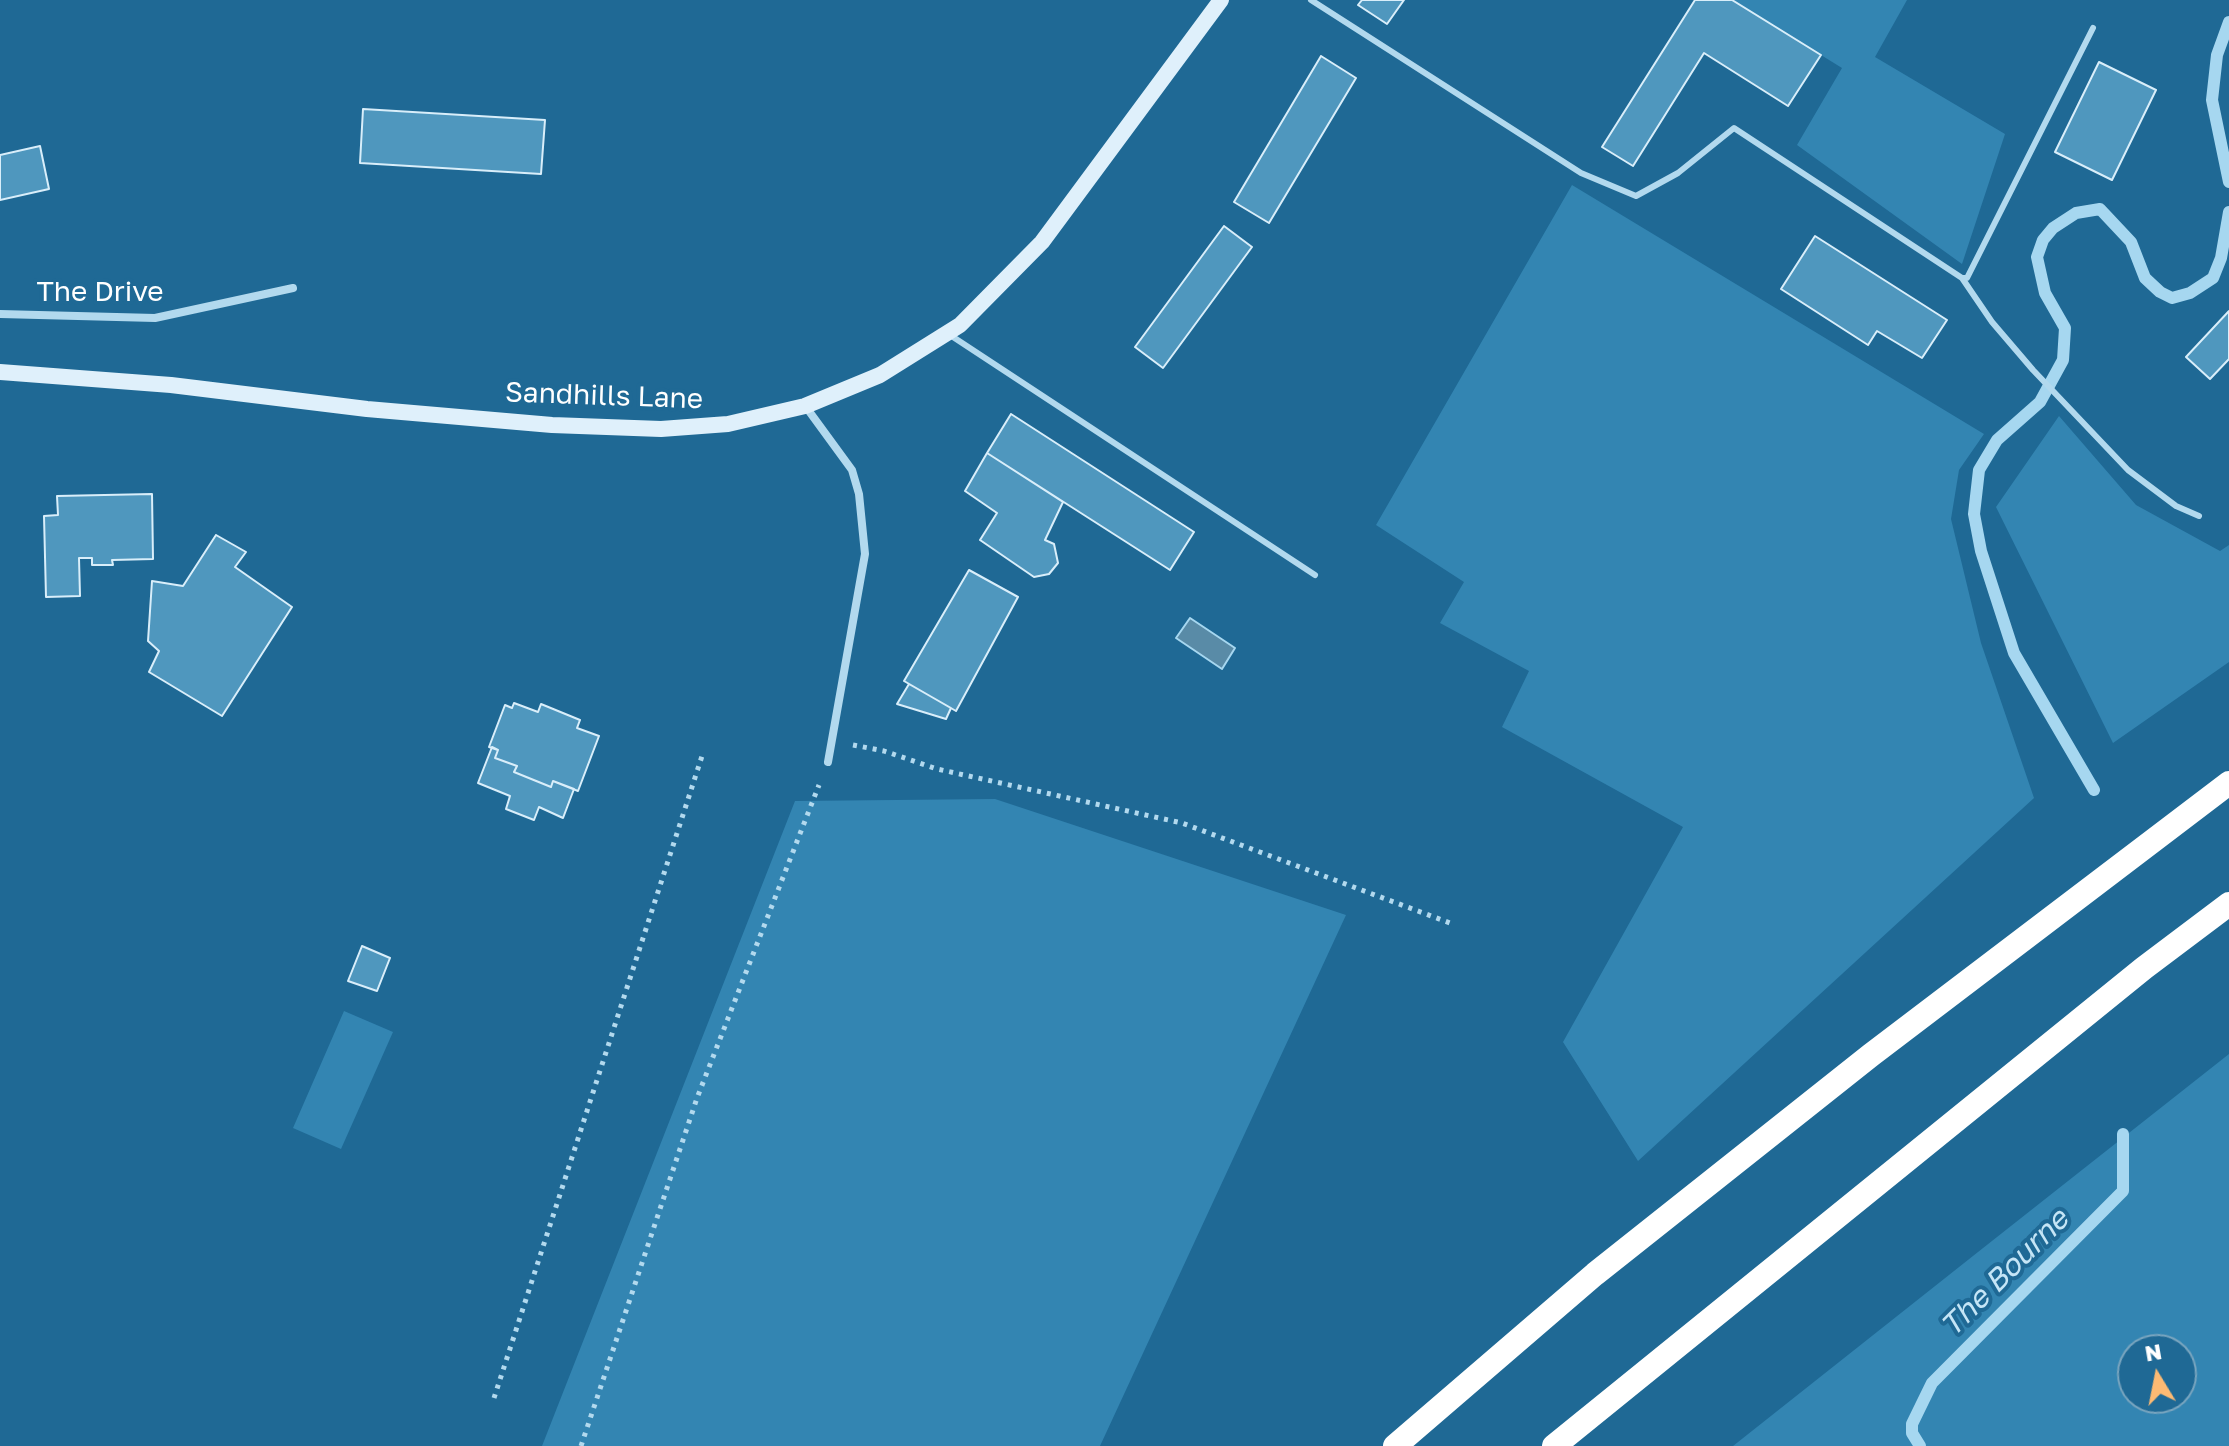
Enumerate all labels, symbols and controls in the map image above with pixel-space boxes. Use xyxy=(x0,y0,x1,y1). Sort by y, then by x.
street label: The Drive xyxy=(36,275,164,309)
street label: Sandhills Lane xyxy=(504,376,704,416)
water label: The Bourne xyxy=(1934,1202,2076,1344)
north arrow xyxy=(2117,1334,2197,1414)
text: N xyxy=(2143,1337,2164,1367)

